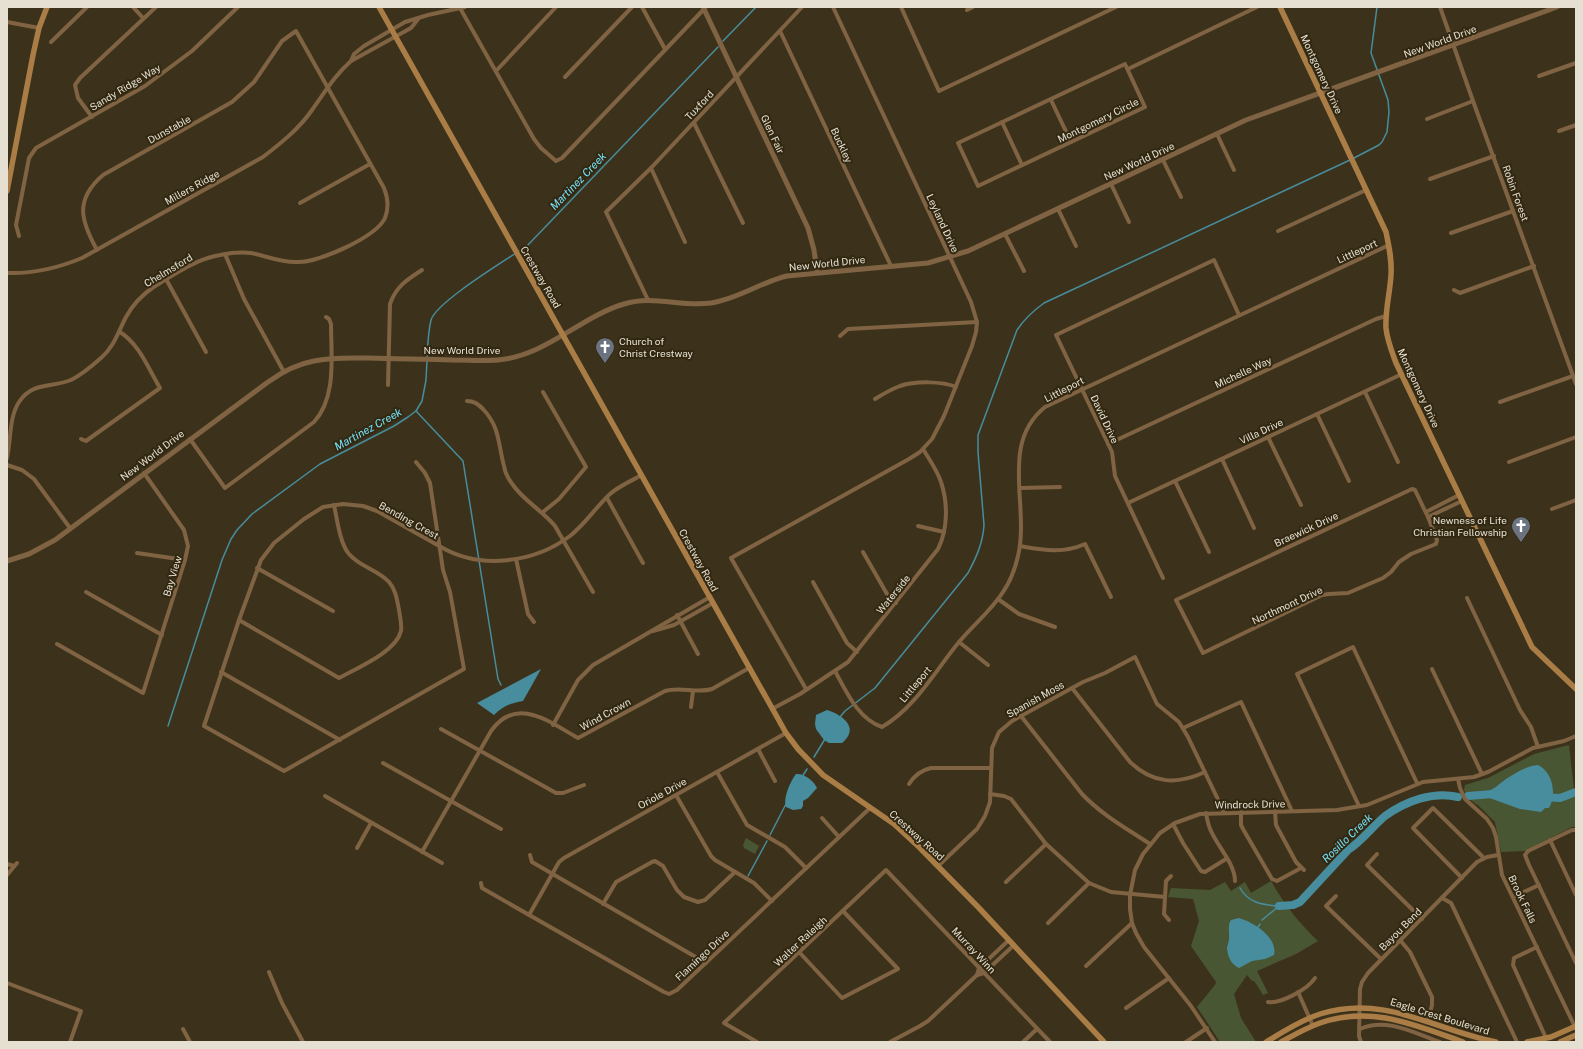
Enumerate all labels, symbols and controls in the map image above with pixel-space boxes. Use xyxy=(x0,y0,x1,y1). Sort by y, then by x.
street label: New World Drive xyxy=(1402,22,1478,60)
street label: Montgomery Drive xyxy=(1298,33,1346,116)
street label: Sandy Ridge Way xyxy=(87,61,163,113)
street label: Tuxford xyxy=(682,88,716,122)
street label: Montgomery Circle xyxy=(1055,95,1141,145)
street label: Dunstable xyxy=(145,112,193,146)
street label: Glen Fair xyxy=(759,113,787,156)
street label: Buckley xyxy=(829,126,856,165)
street label: New World Drive xyxy=(1102,139,1177,183)
water label: Martinez Creek xyxy=(548,150,608,212)
street label: Robin Forest xyxy=(1500,163,1532,223)
street label: Millers Ridge xyxy=(162,167,222,207)
street label: Leyland Drive xyxy=(924,192,962,254)
street label: Littleport xyxy=(1335,236,1379,266)
street label: Crestway Road xyxy=(518,244,564,310)
street label: Chelmsford xyxy=(142,251,194,289)
street label: New World Drive xyxy=(788,253,866,273)
place label: Church of Christ Crestway xyxy=(619,335,694,359)
church icon: Church of Christ Crestway xyxy=(594,336,616,364)
street label: New World Drive xyxy=(424,344,501,356)
street label: Montgomery Drive xyxy=(1395,347,1443,430)
street label: Michelle Way xyxy=(1213,353,1274,390)
street label: Littleport xyxy=(1042,374,1086,404)
street label: David Drive xyxy=(1089,393,1122,445)
water label: Martinez Creek xyxy=(332,406,404,452)
street label: Villa Drive xyxy=(1237,415,1285,446)
street label: New World Drive xyxy=(118,427,187,483)
street label: Bending Crest xyxy=(377,499,441,541)
street label: Braewick Drive xyxy=(1272,509,1340,549)
place label: Newness of Life Christian Fellowship xyxy=(1413,514,1507,538)
church icon: Newness of Life Christian Fellowship xyxy=(1510,515,1532,543)
street label: Crestway Road xyxy=(677,527,721,593)
street label: Bay View xyxy=(160,554,184,598)
street label: Waterside xyxy=(874,572,913,616)
street label: Northmont Drive xyxy=(1250,583,1325,627)
street label: Littleport xyxy=(897,663,934,704)
street label: Spanish Moss xyxy=(1004,678,1066,720)
street label: Wind Crown xyxy=(578,695,633,733)
street label: Oriole Drive xyxy=(635,774,689,811)
street label: Windrock Drive xyxy=(1215,797,1286,811)
street label: Crestway Road xyxy=(887,807,947,863)
water label: Rosillo Creek xyxy=(1319,811,1375,865)
street label: Brook Falls xyxy=(1506,873,1540,925)
street label: Bayou Bend xyxy=(1376,905,1424,953)
street label: Walter Raleigh xyxy=(771,913,829,969)
street label: Murray Winn xyxy=(950,924,999,976)
street label: Flamingo Drive xyxy=(673,927,732,983)
street label: Eagle Crest Boulevard xyxy=(1389,995,1491,1037)

